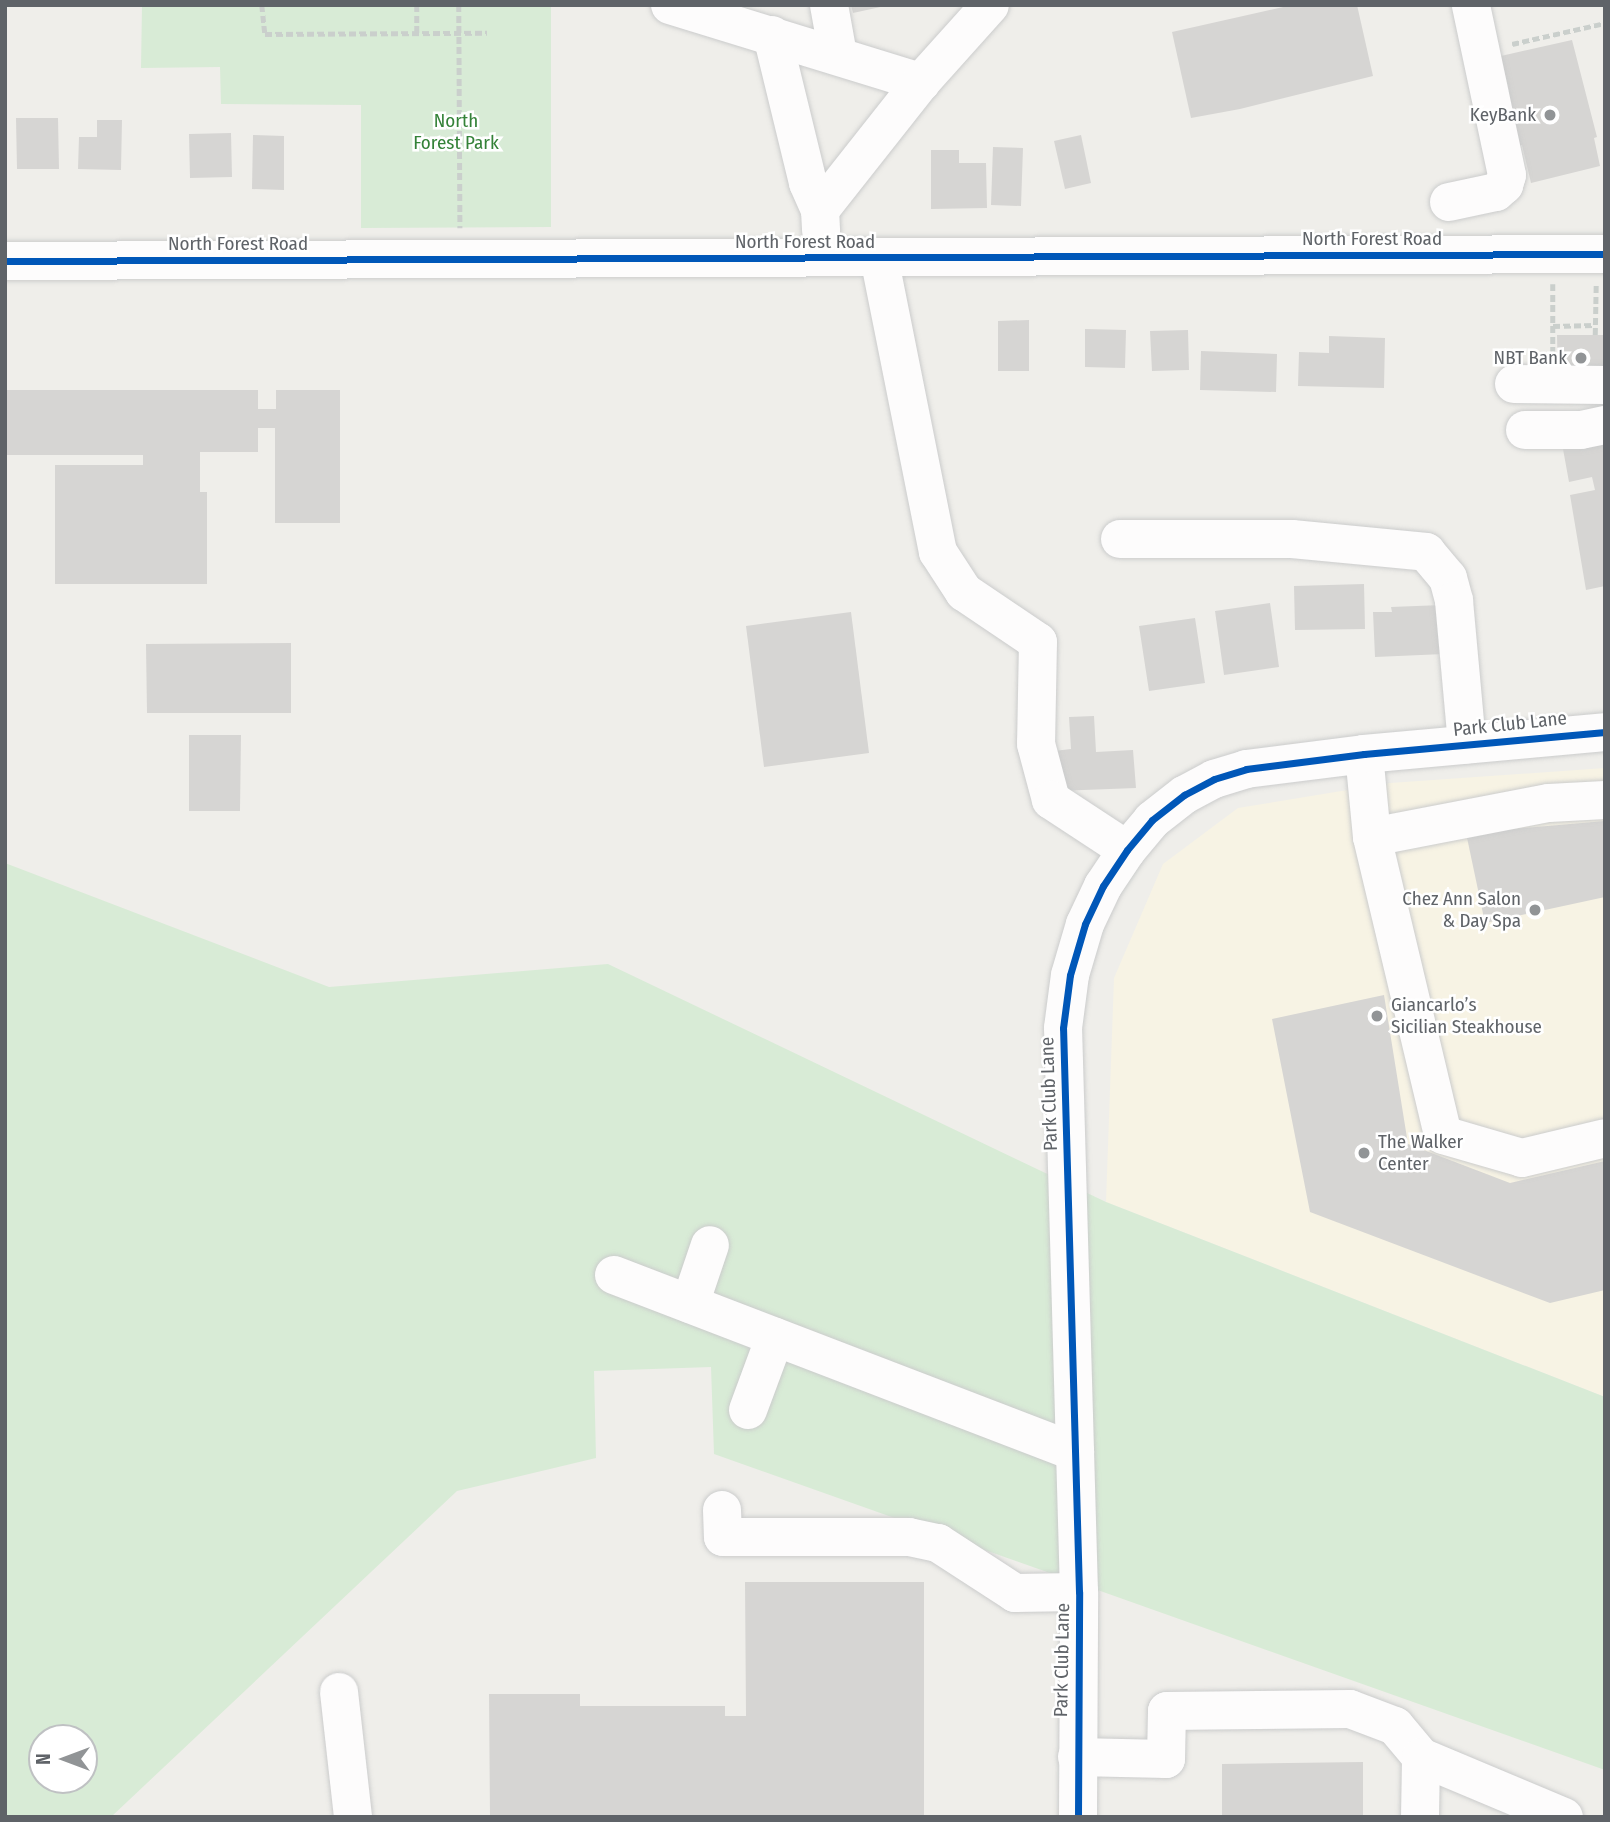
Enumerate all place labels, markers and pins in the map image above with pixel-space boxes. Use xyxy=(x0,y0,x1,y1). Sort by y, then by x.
place label: KeyBank xyxy=(1470,104,1536,126)
marker: KeyBank xyxy=(1542,107,1558,123)
place label: NBT Bank xyxy=(1494,347,1567,369)
marker: NBT Bank xyxy=(1573,350,1589,366)
place label: Chez Ann Salon & Day Spa xyxy=(1402,888,1521,932)
marker: Chez Ann Salon & Day Spa xyxy=(1527,902,1543,918)
place label: Giancarlo’s Sicilian Steakhouse xyxy=(1391,994,1542,1038)
marker: Giancarlo’s Sicilian Steakhouse xyxy=(1369,1008,1385,1024)
place label: The Walker Center xyxy=(1378,1131,1463,1175)
marker: The Walker Center xyxy=(1356,1145,1372,1161)

